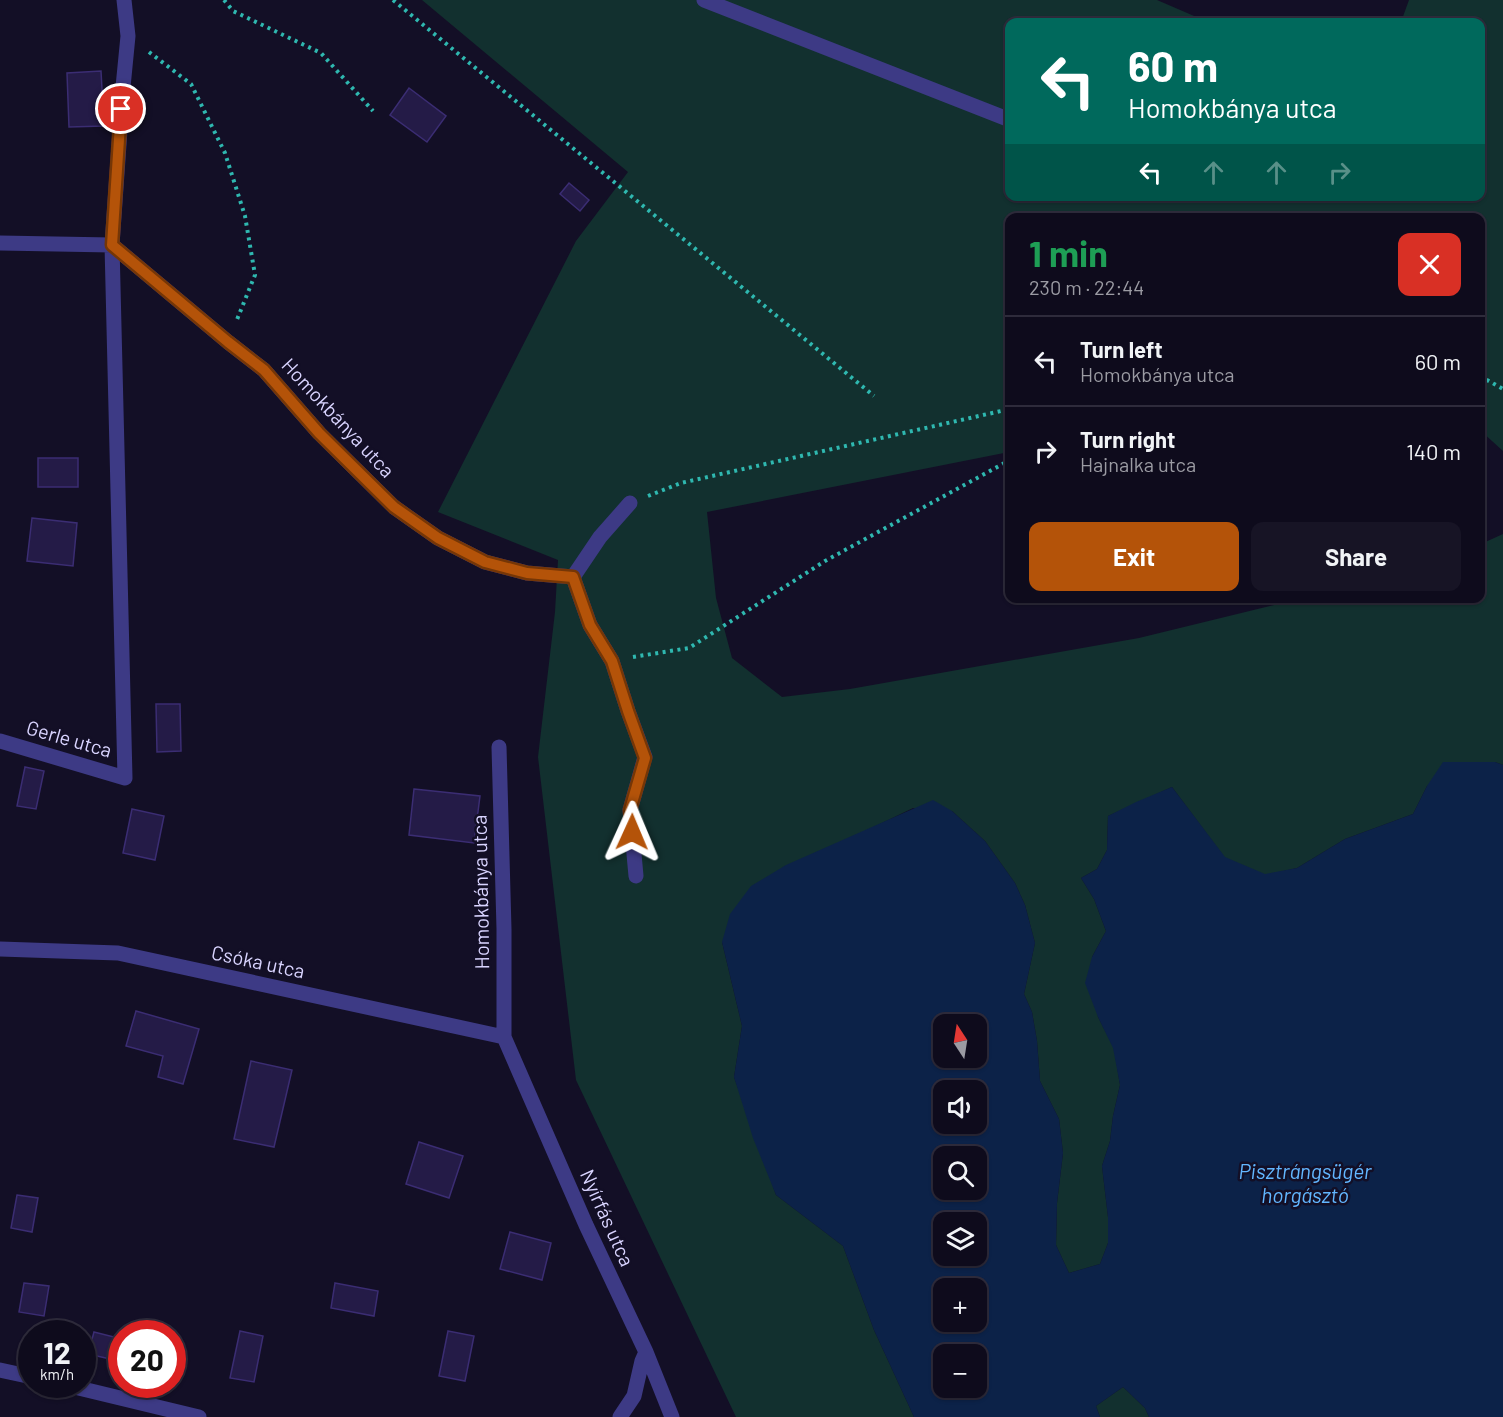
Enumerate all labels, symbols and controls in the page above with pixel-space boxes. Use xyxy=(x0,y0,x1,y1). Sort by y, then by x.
text: 60 m xyxy=(1128,40,1218,90)
icon: left xyxy=(1029,42,1107,120)
pin xyxy=(95,83,146,134)
text: Homokbánya utca xyxy=(1128,91,1337,123)
icon: arrive xyxy=(104,92,137,125)
icon: left xyxy=(1134,156,1167,189)
icon: ahead xyxy=(1197,156,1230,189)
icon: ahead xyxy=(1260,156,1293,189)
icon: right xyxy=(1323,156,1356,189)
text: 1 min xyxy=(1029,231,1108,274)
button: close xyxy=(1398,233,1461,296)
text: 230 m · 22:44 xyxy=(1029,275,1144,299)
text: Turn left xyxy=(1080,336,1163,362)
icon: left xyxy=(1029,345,1062,378)
text: 60 m xyxy=(1415,348,1461,374)
street label: Homokbánya utca xyxy=(277,353,400,482)
text: Homokbánya utca xyxy=(1080,362,1235,386)
text: Turn right xyxy=(1080,426,1175,452)
icon: right xyxy=(1029,435,1062,468)
text: 140 m xyxy=(1406,438,1461,464)
text: Hajnalka utca xyxy=(1080,452,1196,476)
button: Exit xyxy=(1029,522,1239,591)
button: Share xyxy=(1251,522,1461,591)
street label: Gerle utca xyxy=(24,714,115,762)
position arrow xyxy=(600,800,664,864)
street label: Homokbánya utca xyxy=(467,815,493,969)
street label: Csóka utca xyxy=(209,939,307,983)
north arrow xyxy=(933,1014,987,1068)
map controls xyxy=(933,1014,987,1398)
button: sound xyxy=(933,1080,987,1134)
button: search xyxy=(933,1146,987,1200)
water label: Pisztrángsügér horgásztó xyxy=(1239,1158,1372,1207)
street label: Nyírfás utca xyxy=(576,1165,640,1270)
button: layers xyxy=(933,1212,987,1266)
button: + xyxy=(933,1278,987,1332)
speed limit sign: 20 xyxy=(108,1320,186,1398)
text: 12 xyxy=(43,1334,71,1370)
button: − xyxy=(933,1344,987,1398)
text: km/h xyxy=(40,1365,74,1383)

